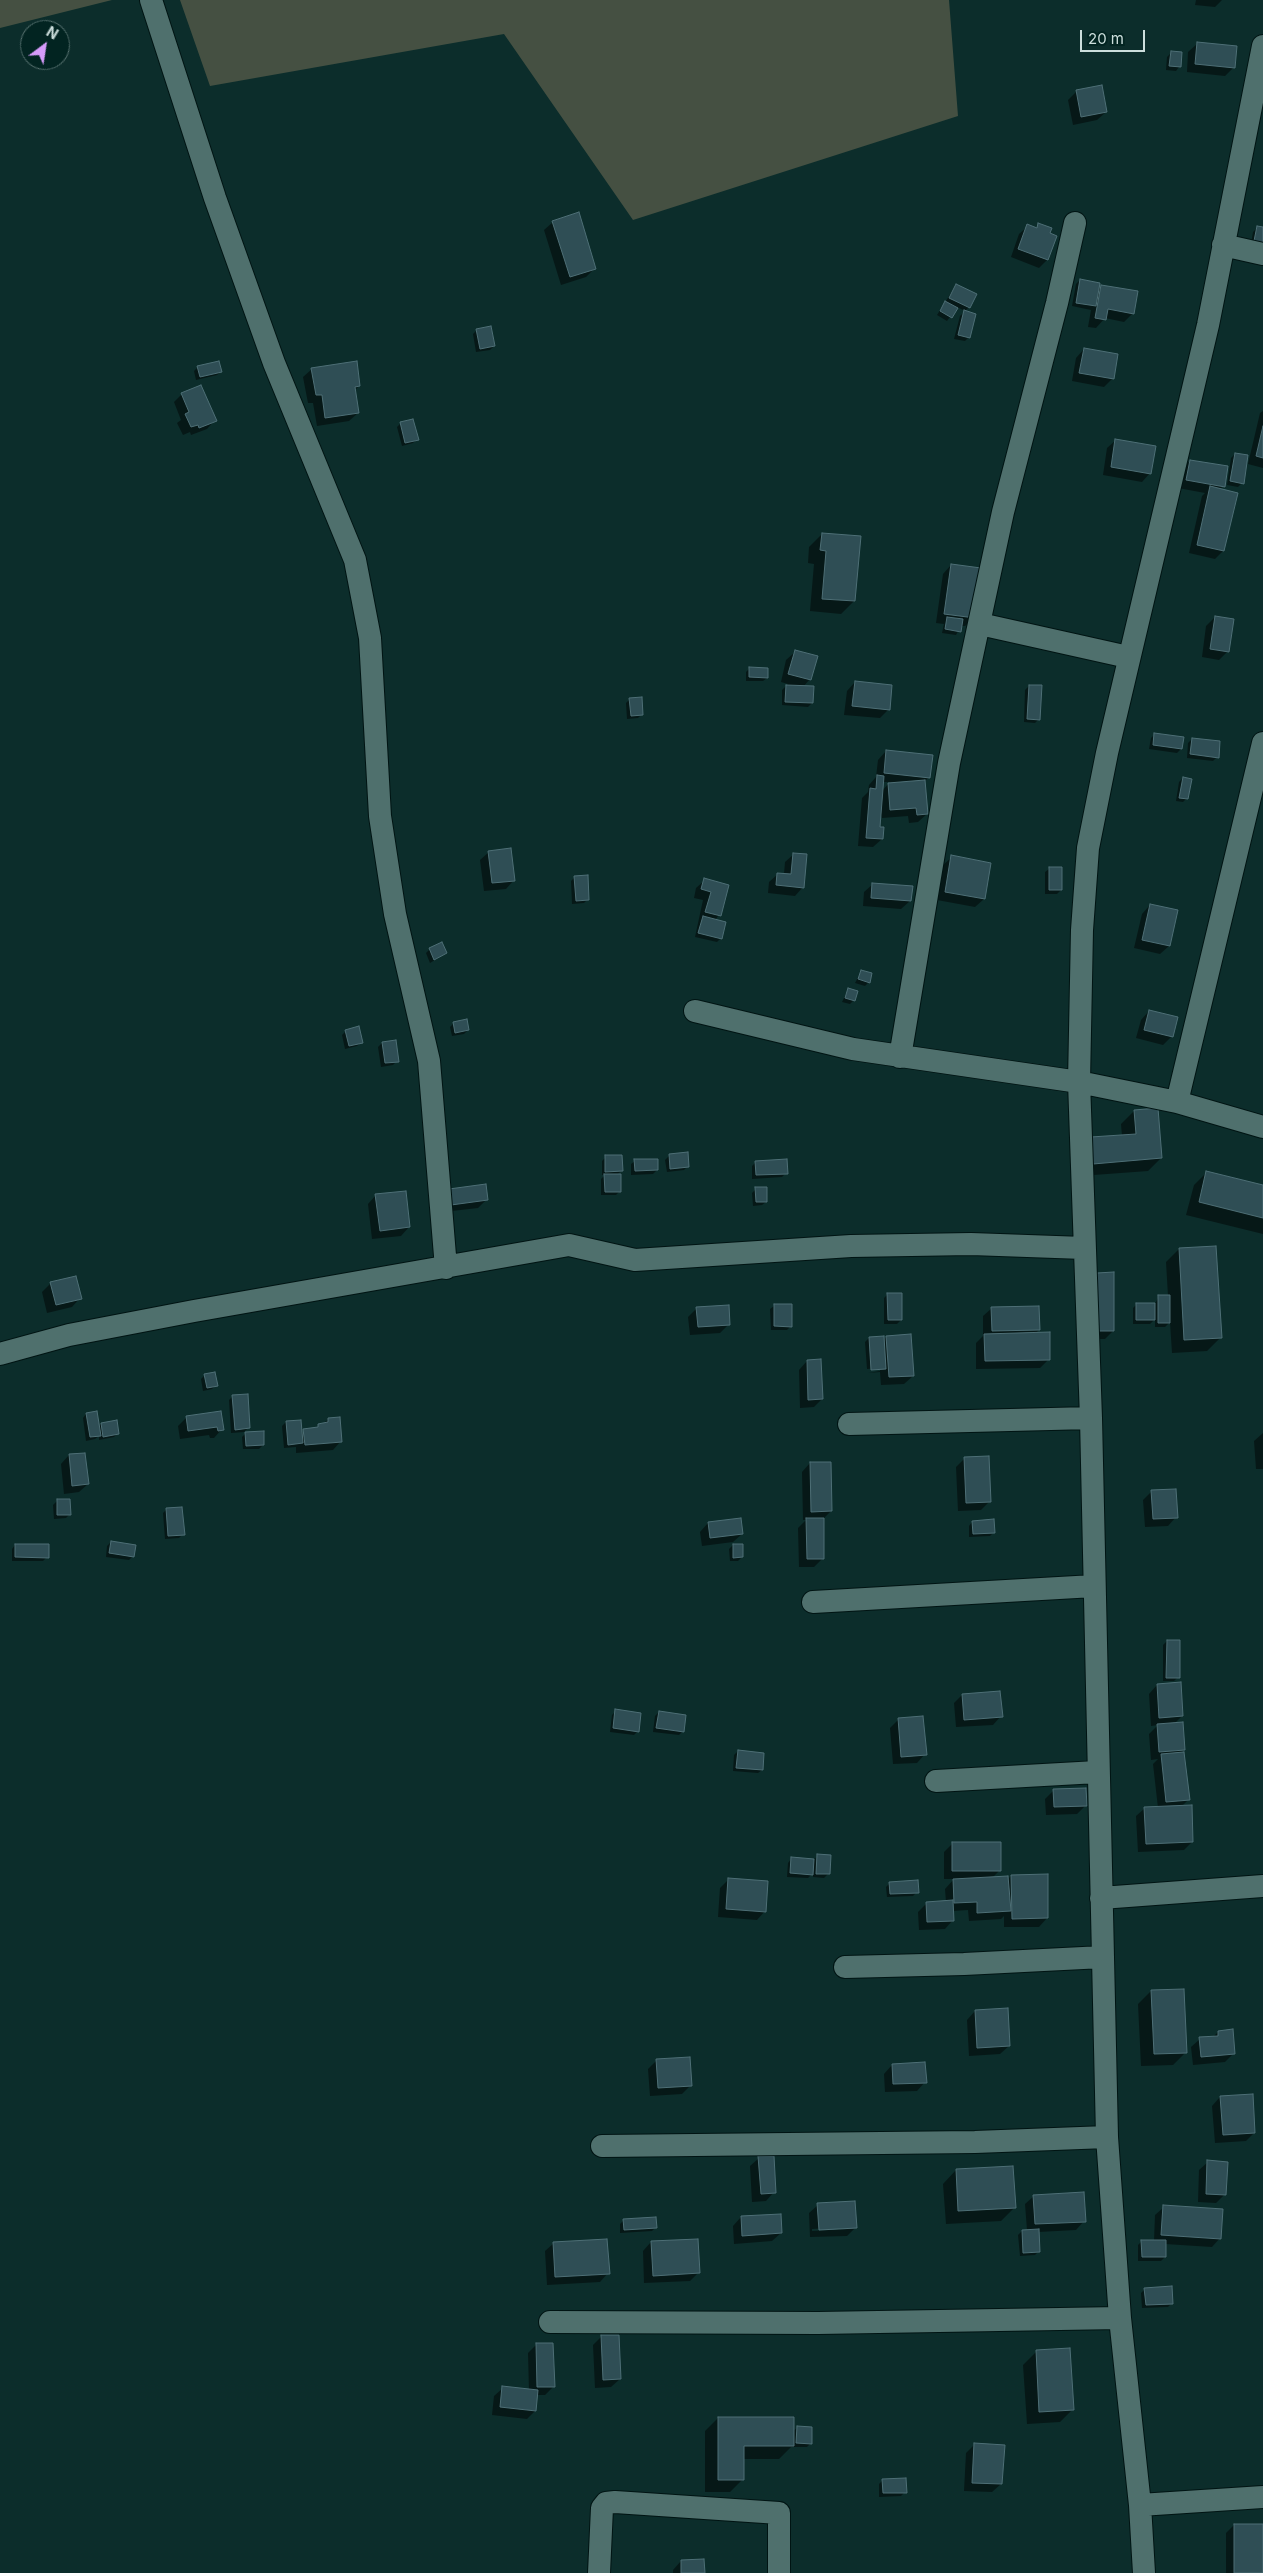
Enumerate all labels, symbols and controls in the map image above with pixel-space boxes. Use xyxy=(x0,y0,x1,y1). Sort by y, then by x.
north arrow xyxy=(20,20,70,70)
scale bar xyxy=(1083,20,1148,52)
text: N xyxy=(44,23,61,43)
text: 20 m xyxy=(1088,29,1124,48)

